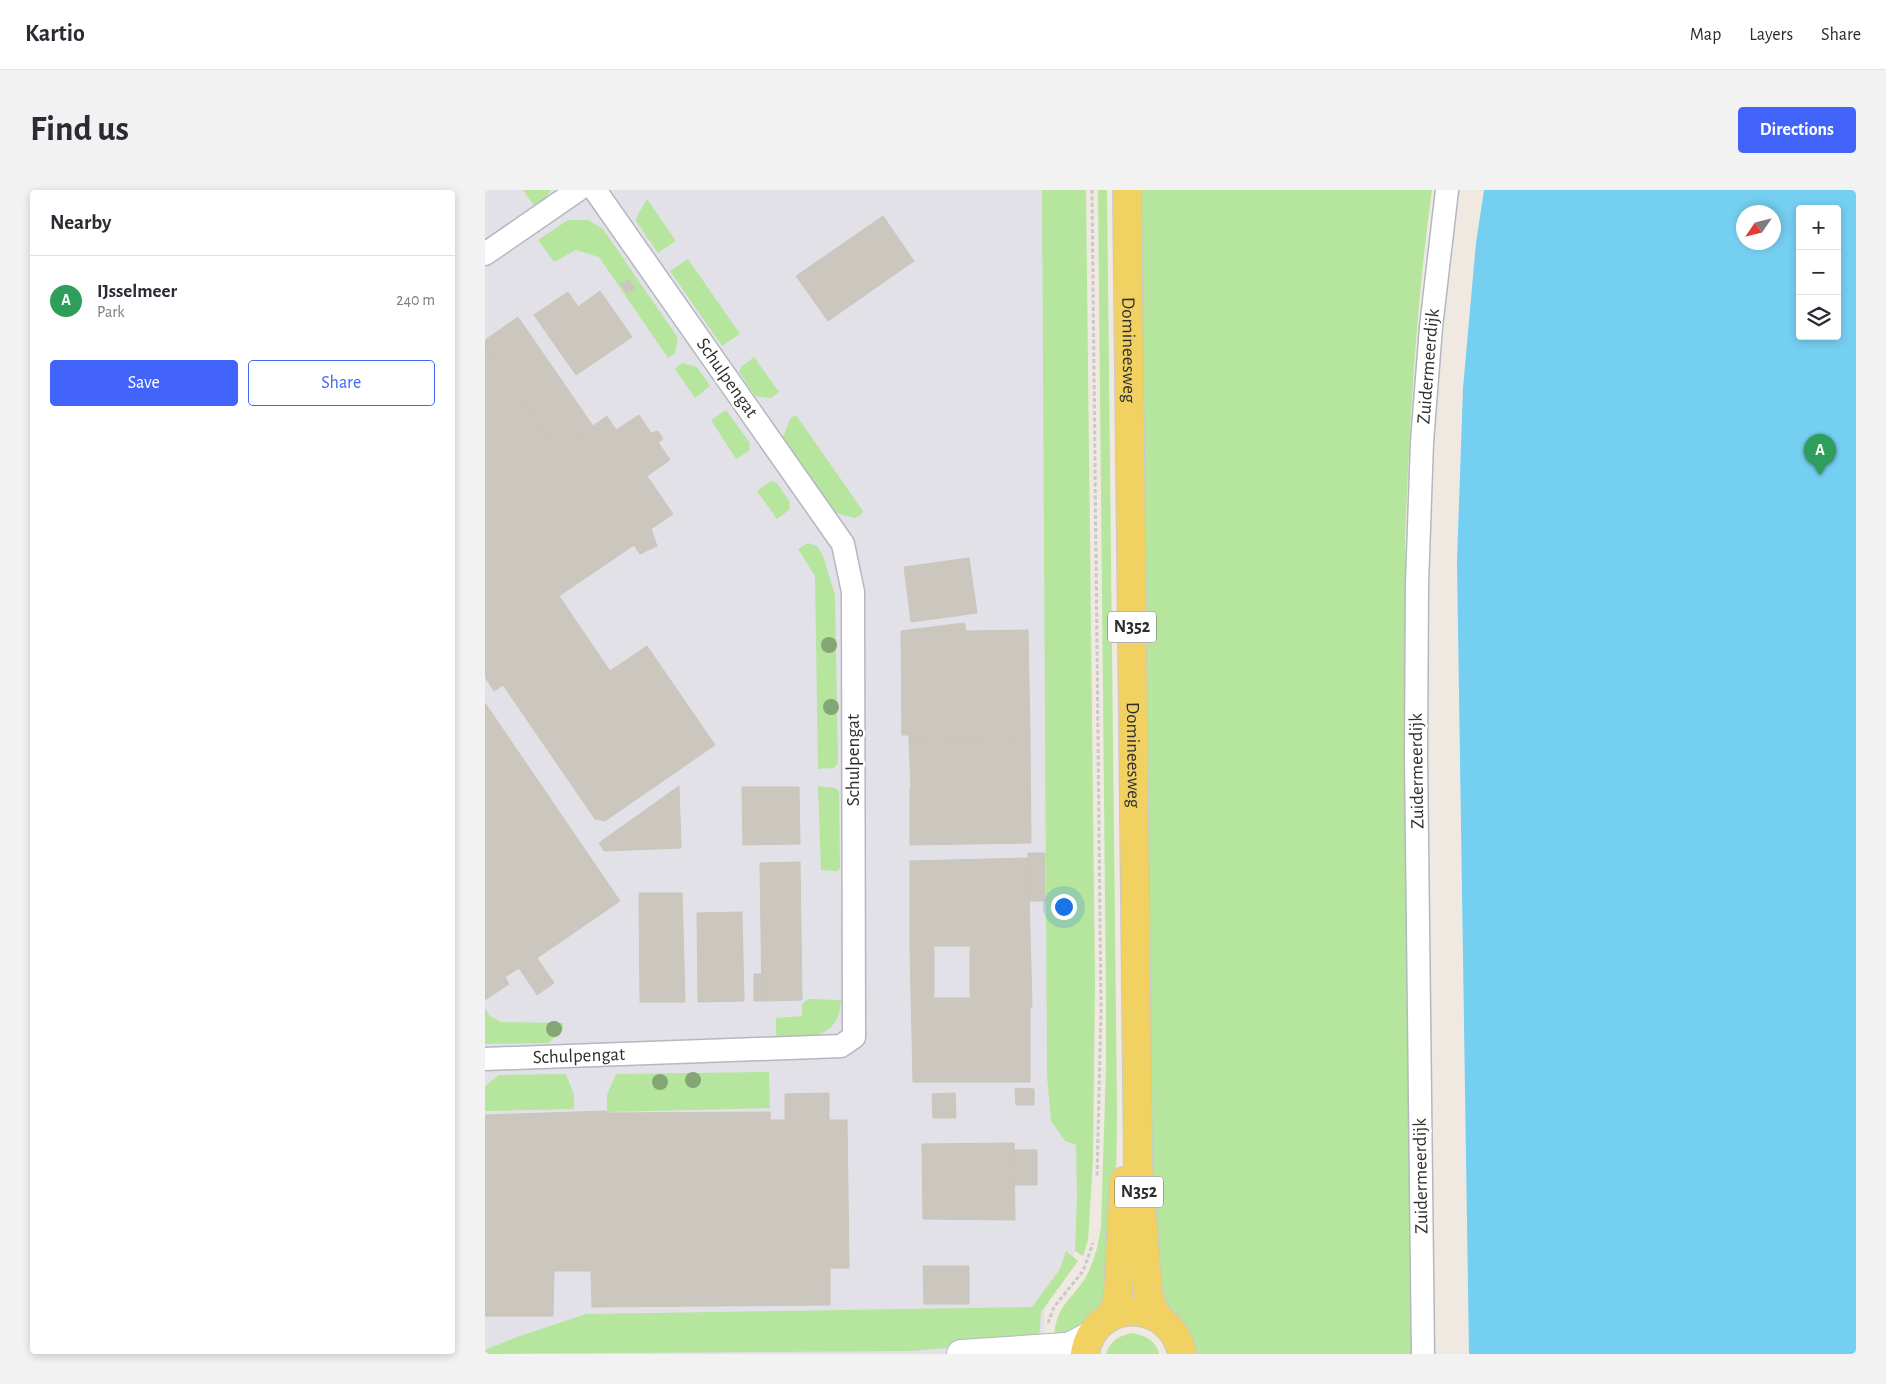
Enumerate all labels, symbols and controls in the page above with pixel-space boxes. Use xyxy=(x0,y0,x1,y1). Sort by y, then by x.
text: Kartio xyxy=(25,22,85,46)
text: Map xyxy=(1690,26,1721,44)
text: Layers xyxy=(1749,26,1793,44)
text: Share xyxy=(1821,26,1861,44)
button: Directions xyxy=(1738,107,1856,153)
text: Find us xyxy=(30,112,129,147)
north arrow xyxy=(1736,205,1781,250)
map controls xyxy=(1796,205,1841,340)
button: + xyxy=(1796,205,1841,250)
text: Nearby xyxy=(50,212,111,233)
button: − xyxy=(1796,250,1841,295)
text: IJsselmeer xyxy=(97,282,177,301)
text: A xyxy=(61,292,71,308)
text: 240 m xyxy=(396,292,435,308)
button: layers xyxy=(1796,295,1841,340)
street label: Domineesweg xyxy=(1119,297,1139,404)
text: Park xyxy=(97,304,125,320)
street label: Zuidermeerdijk xyxy=(1414,307,1443,425)
street label: Schulpengat xyxy=(693,335,761,421)
button: Save xyxy=(50,360,238,406)
button: Share xyxy=(248,360,435,406)
pin: A xyxy=(1804,434,1836,475)
road number: N352 xyxy=(1108,612,1156,642)
street label: Domineesweg xyxy=(1123,702,1143,809)
street label: Zuidermeerdijk xyxy=(1406,713,1428,829)
street label: Schulpengat xyxy=(844,714,863,806)
your location xyxy=(1051,894,1077,920)
street label: Schulpengat xyxy=(532,1044,625,1067)
street label: Zuidermeerdijk xyxy=(1410,1118,1432,1234)
road number: N352 xyxy=(1115,1176,1163,1208)

